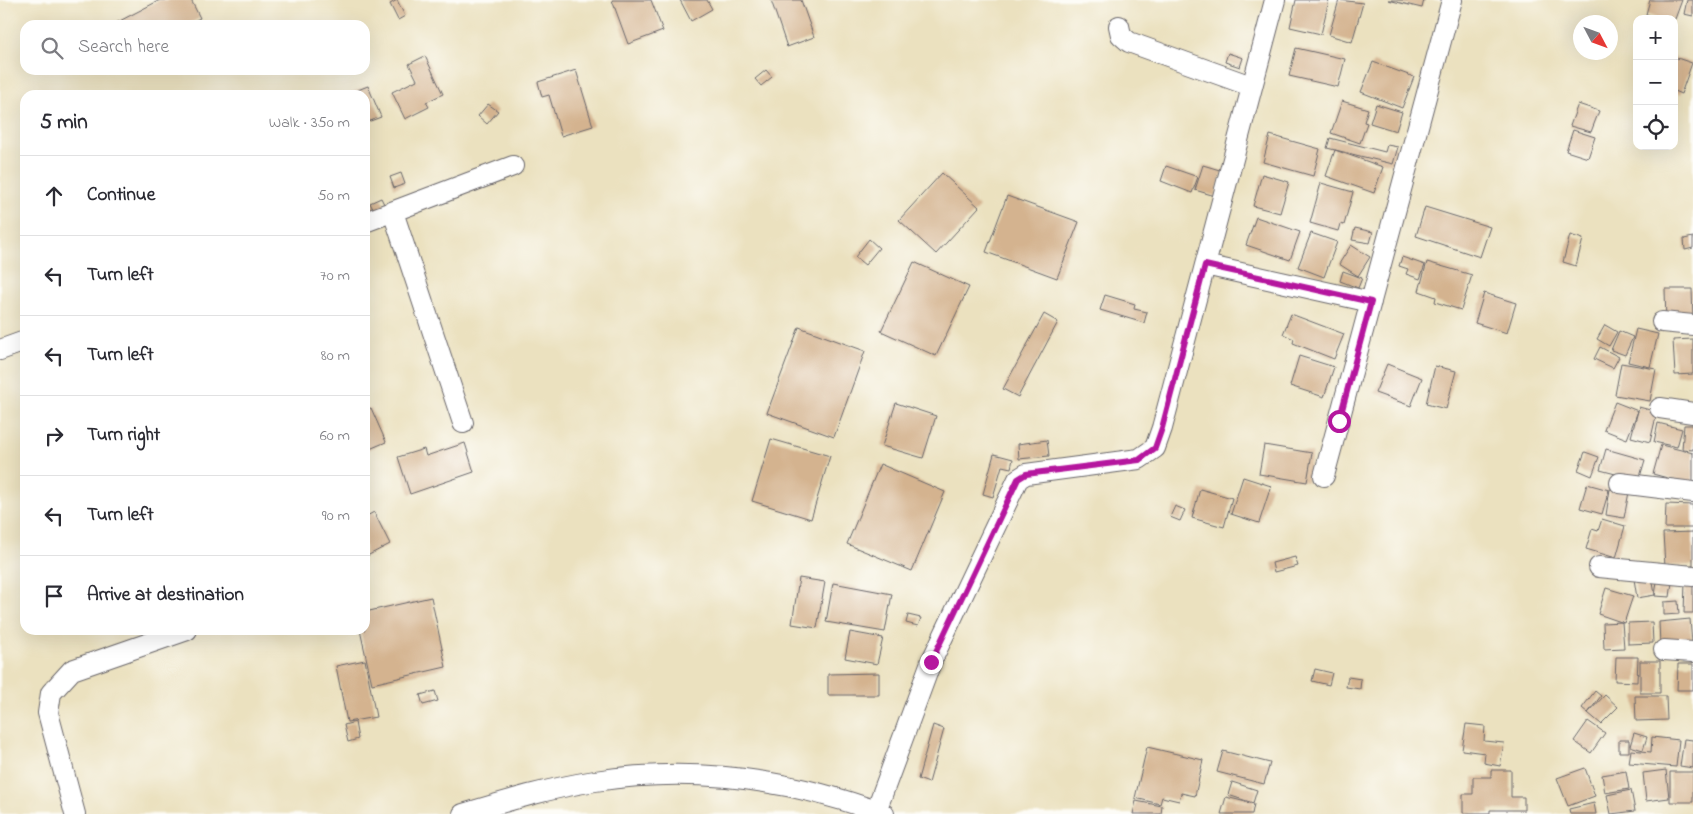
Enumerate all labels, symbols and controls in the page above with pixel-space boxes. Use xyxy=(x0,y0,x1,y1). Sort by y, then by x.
north arrow xyxy=(1573,15,1618,60)
map controls xyxy=(1633,15,1678,150)
button: + xyxy=(1633,15,1678,60)
search box xyxy=(20,20,370,75)
icon: search xyxy=(38,34,66,62)
text: Search here xyxy=(78,34,169,61)
button: − xyxy=(1633,60,1678,105)
button: locate xyxy=(1633,105,1678,150)
text: 5 min xyxy=(40,108,88,138)
text: Walk · 350 m xyxy=(269,111,350,135)
icon: ahead xyxy=(40,182,68,210)
text: Continue xyxy=(87,182,155,209)
text: 50 m xyxy=(318,184,350,208)
icon: left xyxy=(40,262,68,290)
text: Turn left xyxy=(87,262,154,289)
text: 70 m xyxy=(320,264,350,288)
icon: left xyxy=(40,342,68,370)
text: Turn left xyxy=(87,342,154,369)
text: 80 m xyxy=(321,344,350,368)
route start xyxy=(1328,410,1351,433)
icon: right xyxy=(40,422,68,450)
text: Turn right xyxy=(87,422,160,449)
text: 60 m xyxy=(320,424,350,448)
icon: left xyxy=(40,502,68,530)
text: Turn left xyxy=(87,502,154,529)
text: 90 m xyxy=(322,504,350,528)
icon: arrive xyxy=(40,582,68,610)
text: Arrive at destination xyxy=(87,582,244,609)
route end xyxy=(920,651,943,674)

